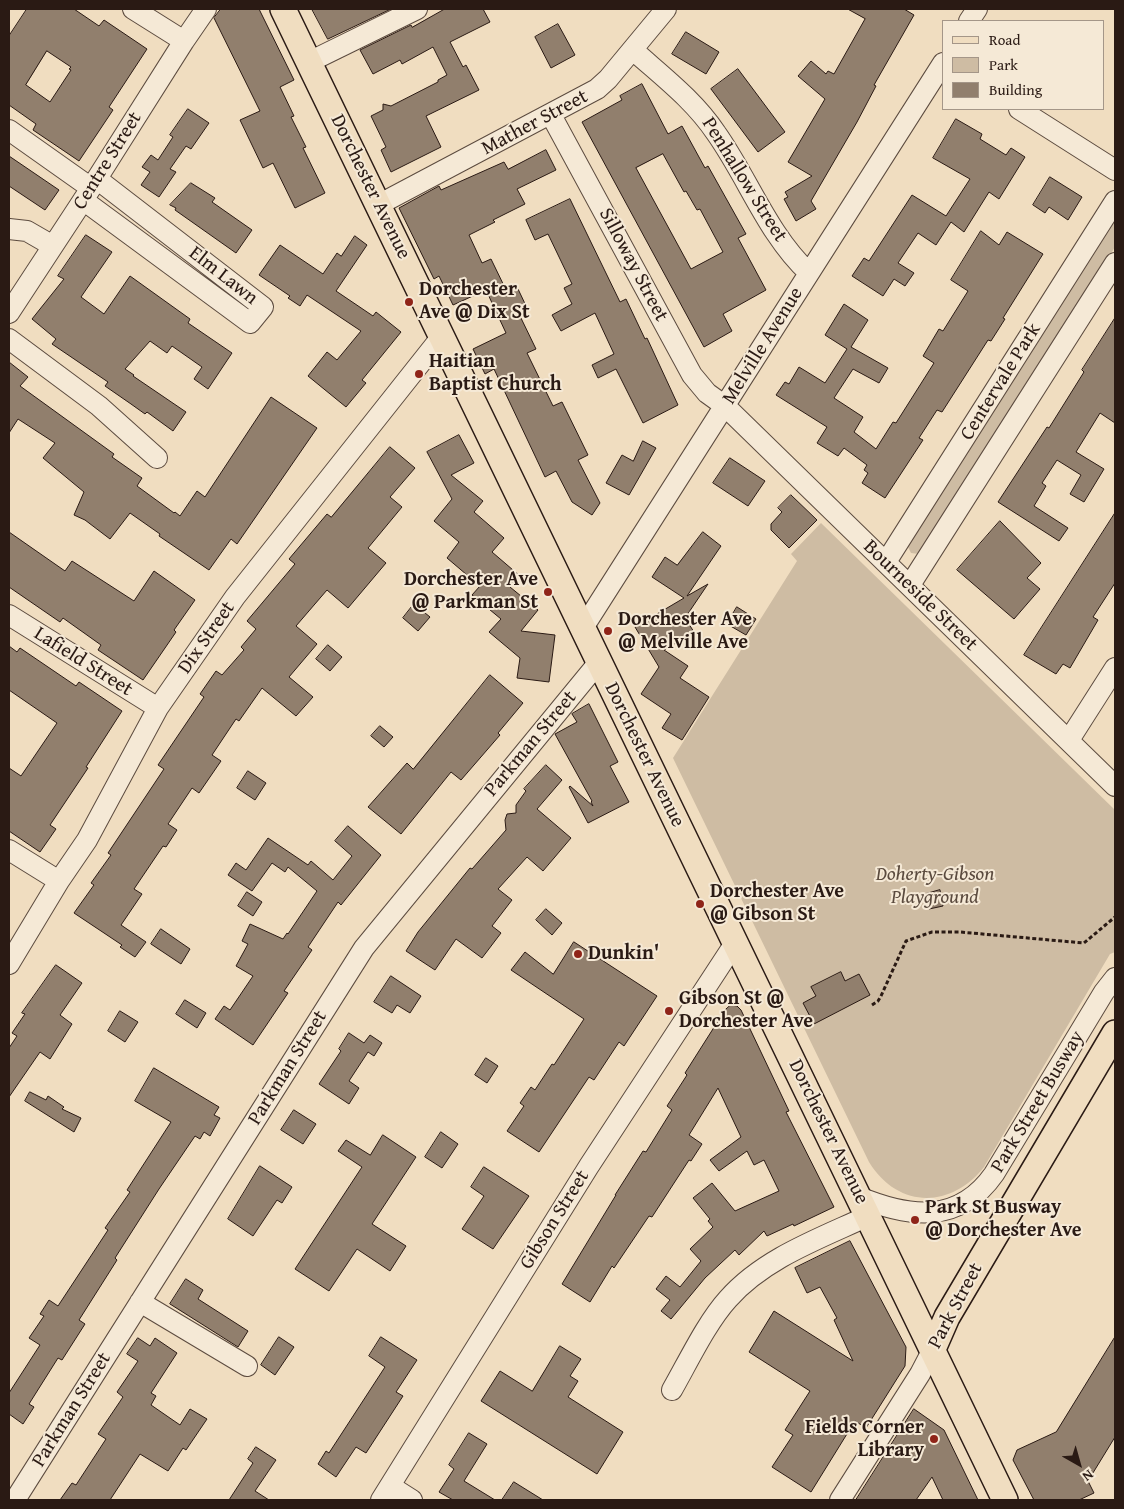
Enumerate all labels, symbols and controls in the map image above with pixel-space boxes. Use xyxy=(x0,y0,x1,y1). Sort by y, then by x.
legend xyxy=(942,20,1104,110)
text: Road xyxy=(989,29,1020,50)
text: Park xyxy=(989,54,1018,75)
text: Building xyxy=(989,79,1042,100)
street label: Mather Street xyxy=(478,85,592,161)
street label: Centre Street xyxy=(68,108,148,214)
street label: Dorchester Avenue xyxy=(325,111,415,263)
street label: Penhallow Street xyxy=(696,113,792,247)
street label: Silloway Street xyxy=(593,204,673,326)
street label: Elm Lawn xyxy=(184,242,262,310)
place label: Dorchester Ave @ Dix St xyxy=(419,278,529,325)
street label: Melville Avenue xyxy=(717,283,809,409)
marker: Dorchester Ave @ Dix St xyxy=(403,296,415,308)
street label: Centervale Park xyxy=(956,319,1046,445)
place label: Haitian Baptist Church xyxy=(429,350,562,397)
marker: Haitian Baptist Church xyxy=(413,368,425,380)
street label: Bourneside Street xyxy=(858,535,982,657)
place label: Dorchester Ave @ Parkman St xyxy=(404,568,538,615)
marker: Dorchester Ave @ Parkman St xyxy=(542,586,554,598)
street label: Dix Street xyxy=(173,597,241,679)
place label: Dorchester Ave @ Melville Ave xyxy=(618,608,752,655)
street label: Lafield Street xyxy=(29,622,137,702)
marker: Dorchester Ave @ Melville Ave xyxy=(602,625,614,637)
street label: Dorchester Avenue xyxy=(599,679,689,831)
street label: Parkman Street xyxy=(480,686,582,802)
park label: Doherty-Gibson Playground xyxy=(876,863,994,910)
place label: Dorchester Ave @ Gibson St xyxy=(710,880,844,927)
marker: Dorchester Ave @ Gibson St xyxy=(694,898,706,910)
place label: Dunkin' xyxy=(588,942,659,966)
marker: Dunkin' xyxy=(572,948,584,960)
place label: Gibson St @ Dorchester Ave xyxy=(679,987,813,1034)
marker: Gibson St @ Dorchester Ave xyxy=(663,1005,675,1017)
street label: Parkman Street xyxy=(243,1006,333,1130)
street label: Park Street Busway xyxy=(986,1027,1090,1177)
street label: Dorchester Avenue xyxy=(783,1056,873,1208)
street label: Gibson Street xyxy=(515,1166,595,1274)
place label: Park St Busway @ Dorchester Ave xyxy=(925,1196,1082,1243)
marker: Park St Busway @ Dorchester Ave xyxy=(909,1214,921,1226)
street label: Park Street xyxy=(923,1259,989,1353)
street label: Parkman Street xyxy=(27,1348,117,1472)
place label: Fields Corner Library xyxy=(805,1416,924,1463)
marker: Fields Corner Library xyxy=(928,1433,940,1445)
north arrow xyxy=(1054,1439,1104,1489)
text: N xyxy=(1078,1465,1098,1487)

